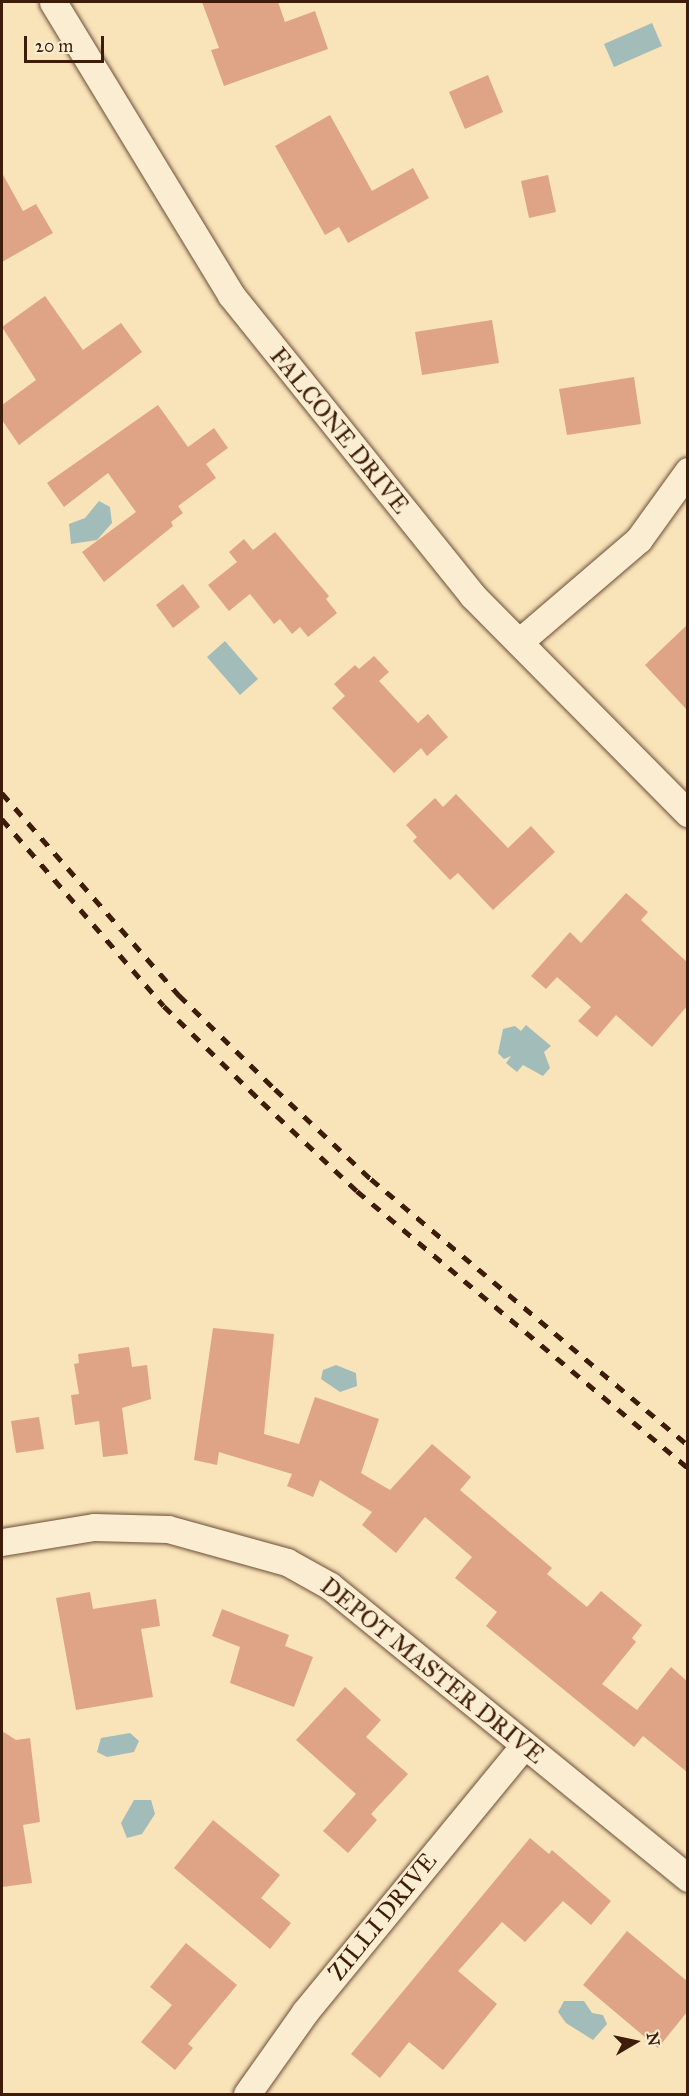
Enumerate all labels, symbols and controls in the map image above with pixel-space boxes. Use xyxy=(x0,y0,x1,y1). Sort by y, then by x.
scale bar xyxy=(27,24,106,62)
text: 20 m xyxy=(35,35,73,57)
street label: FALCONE DRIVE xyxy=(263,342,415,520)
street label: DEPOT MASTER DRIVE xyxy=(314,1572,550,1770)
street label: ZILLI DRIVE xyxy=(323,1847,443,1987)
north arrow xyxy=(605,2012,665,2072)
text: N xyxy=(643,2031,664,2047)

